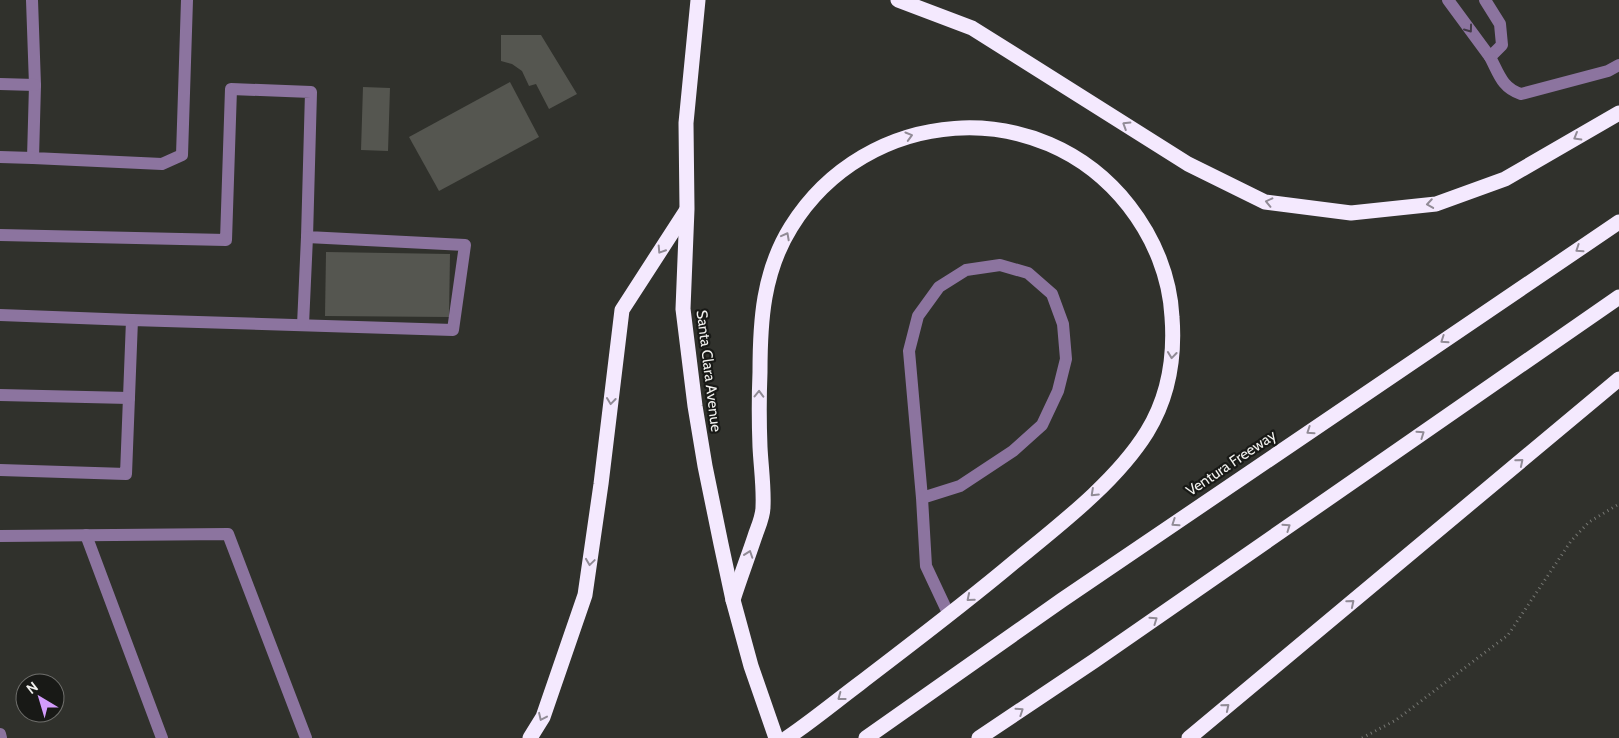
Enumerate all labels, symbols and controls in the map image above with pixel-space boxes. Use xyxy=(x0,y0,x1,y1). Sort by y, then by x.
one-way arrow xyxy=(1463,23,1472,33)
one-way arrow xyxy=(1123,122,1132,132)
one-way arrow xyxy=(1573,131,1582,141)
one-way arrow xyxy=(904,132,912,142)
one-way arrow xyxy=(1264,197,1273,208)
one-way arrow xyxy=(1425,198,1433,209)
one-way arrow xyxy=(780,232,790,241)
one-way arrow xyxy=(1575,243,1584,252)
one-way arrow xyxy=(657,245,667,254)
street label: Santa Clara Avenue xyxy=(693,309,725,433)
one-way arrow xyxy=(1440,334,1450,343)
one-way arrow xyxy=(1166,352,1177,360)
one-way arrow xyxy=(754,390,764,398)
one-way arrow xyxy=(606,397,617,405)
one-way arrow xyxy=(1306,425,1315,435)
street label: Ventura Freeway xyxy=(1183,426,1280,500)
one-way arrow xyxy=(1415,431,1425,440)
one-way arrow xyxy=(1514,458,1523,467)
one-way arrow xyxy=(1090,487,1099,496)
one-way arrow xyxy=(1171,517,1181,526)
one-way arrow xyxy=(1282,524,1291,533)
one-way arrow xyxy=(743,550,753,558)
one-way arrow xyxy=(585,557,595,566)
one-way arrow xyxy=(967,593,976,601)
one-way arrow xyxy=(1345,600,1354,608)
one-way arrow xyxy=(1148,617,1158,626)
north arrow xyxy=(15,673,65,723)
text: N xyxy=(23,678,41,698)
one-way arrow xyxy=(838,692,847,700)
one-way arrow xyxy=(1220,704,1229,712)
one-way arrow xyxy=(1014,708,1023,717)
one-way arrow xyxy=(538,711,548,720)

